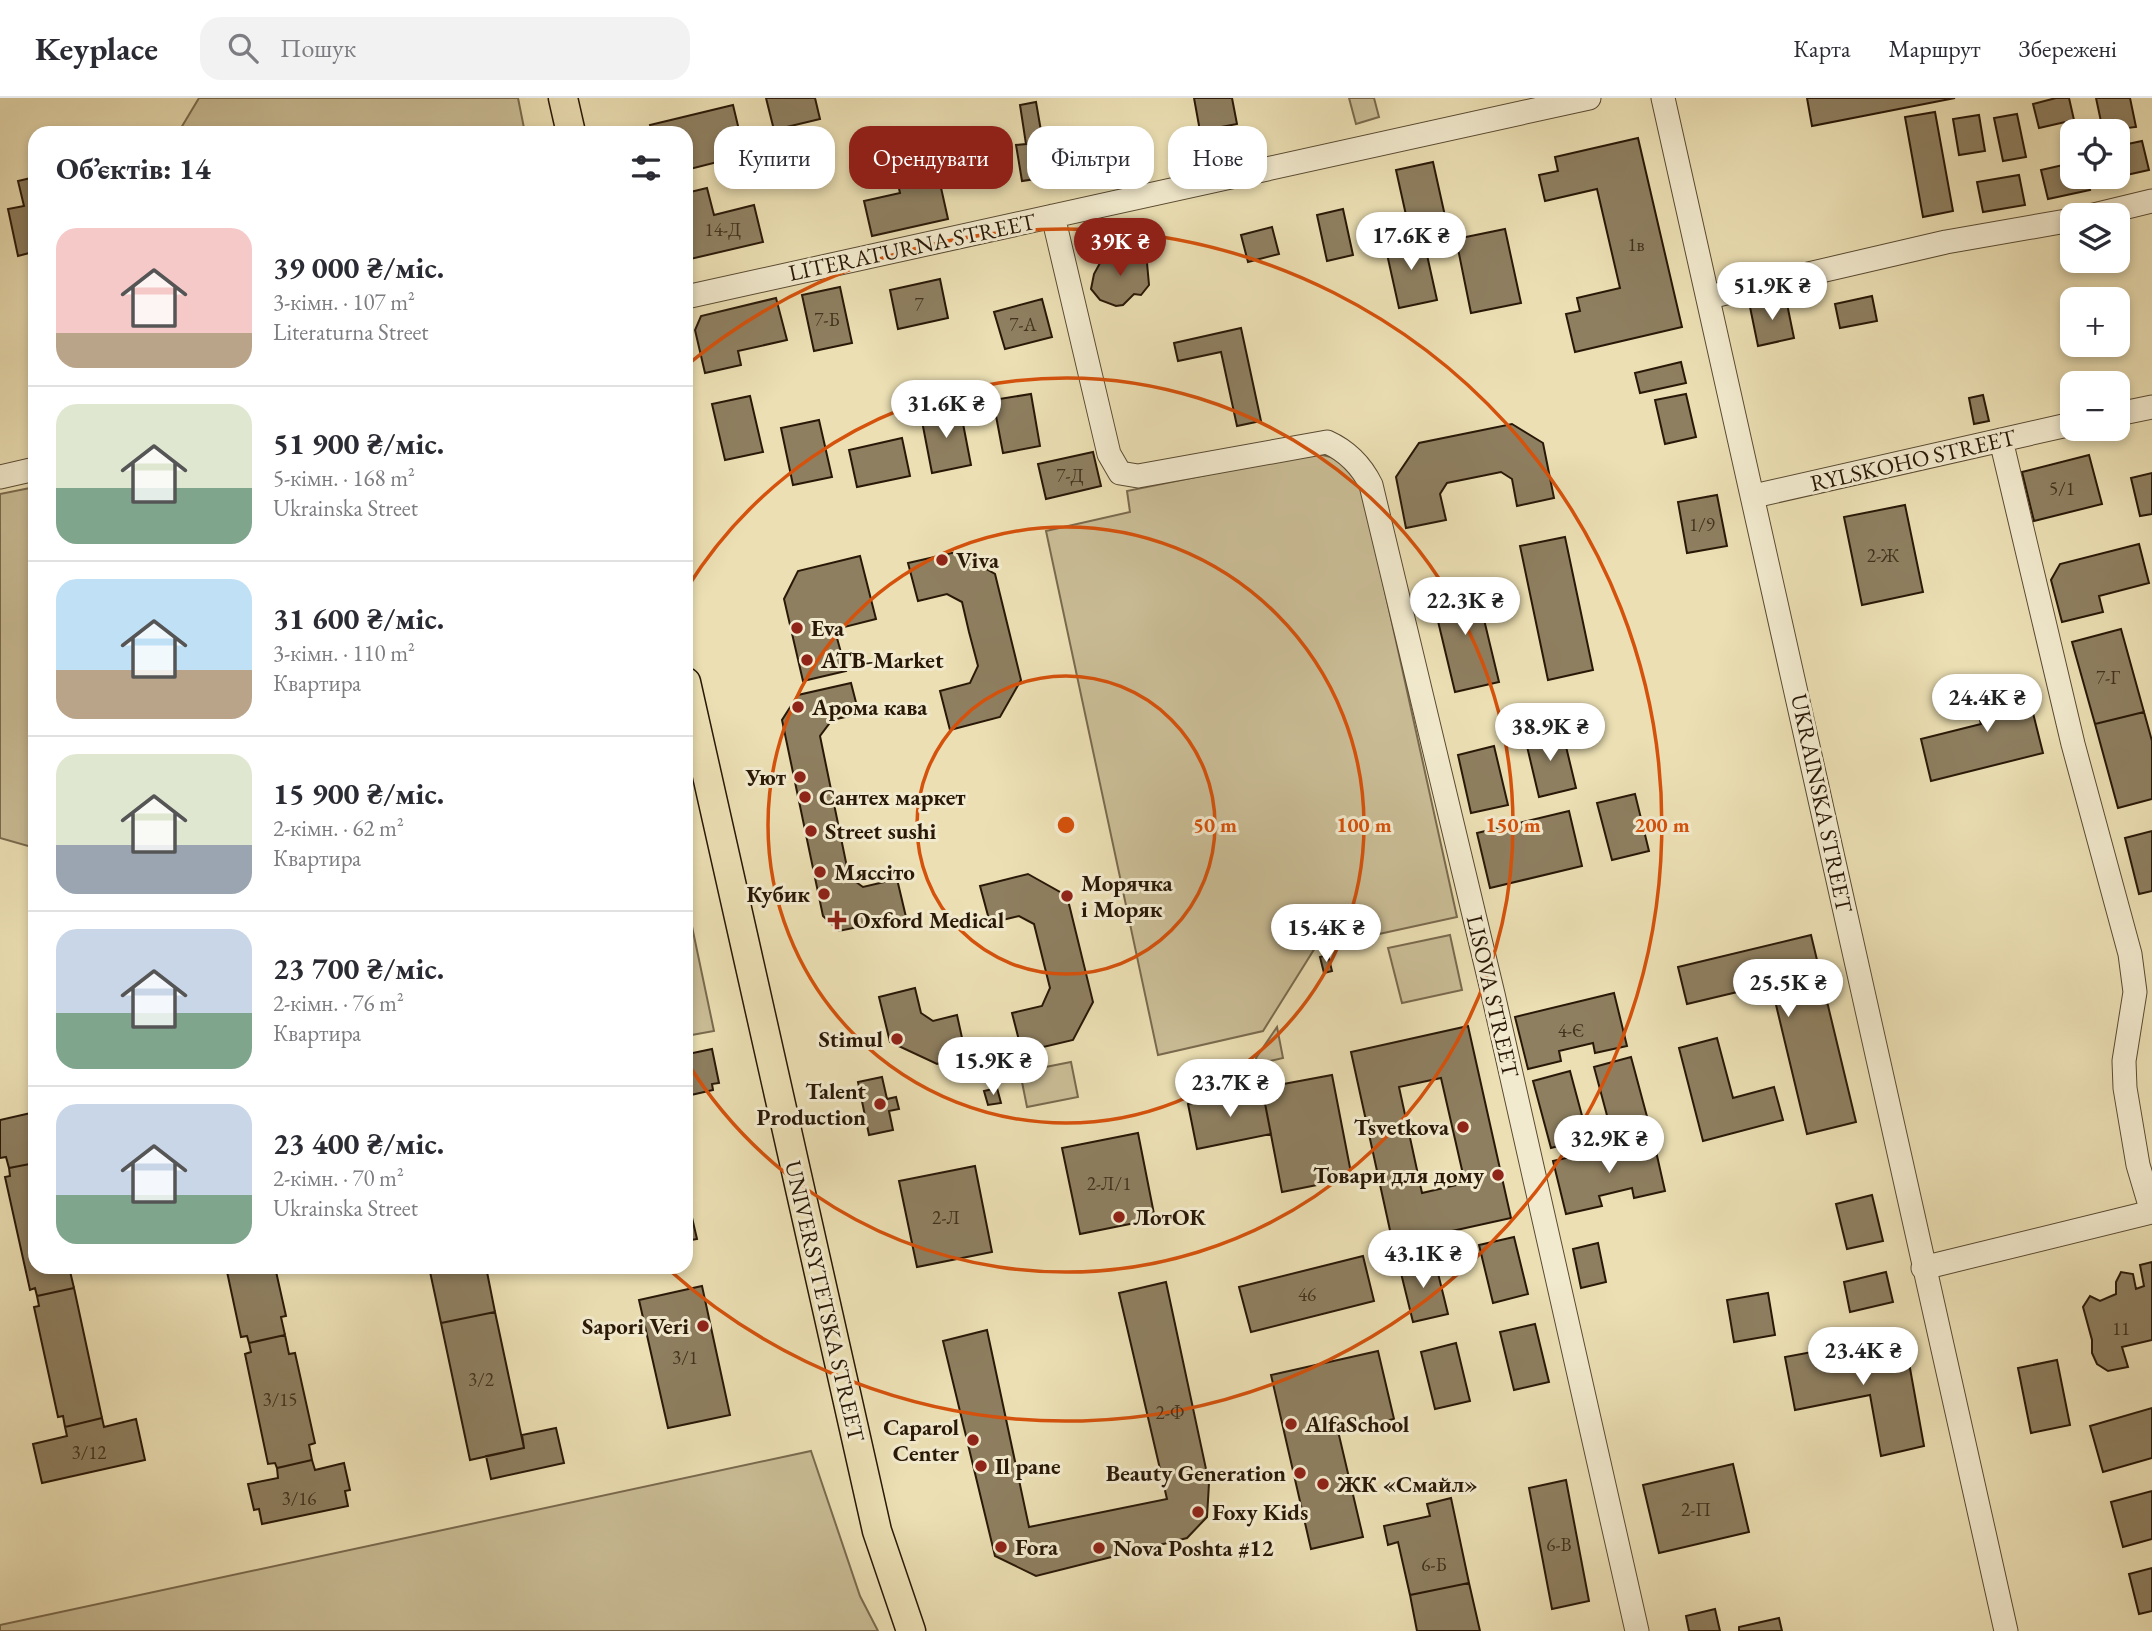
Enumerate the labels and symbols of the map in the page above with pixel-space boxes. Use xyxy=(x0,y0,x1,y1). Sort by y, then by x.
street label: LITERATURNA STREET xyxy=(786,206,1039,288)
pin: 17.6K ₴ xyxy=(1346,212,1476,272)
house number: 14-Д xyxy=(705,217,741,242)
pin: 39K ₴ xyxy=(1071,218,1169,278)
house number: 1в xyxy=(1627,232,1645,257)
pin: 51.9K ₴ xyxy=(1707,262,1837,322)
house number: 7 xyxy=(914,292,924,317)
house number: 7-Б xyxy=(814,307,840,332)
house number: 7-А xyxy=(1009,312,1038,337)
pin: 31.6K ₴ xyxy=(881,380,1011,440)
street label: RYLSKOHO STREET xyxy=(1807,422,2019,498)
house number: 7-Д xyxy=(1056,463,1084,488)
house number: 5/1 xyxy=(2049,476,2075,501)
house number: 1/9 xyxy=(1689,512,1715,537)
house number: 2-Ж xyxy=(1867,543,1899,568)
place label: Viva xyxy=(956,545,1000,575)
marker: Viva xyxy=(934,552,950,568)
pin: 22.3K ₴ xyxy=(1400,578,1530,637)
place label: Eva xyxy=(811,613,845,643)
marker: Eva xyxy=(789,620,805,636)
place label: ATB-Market xyxy=(820,645,944,675)
marker: ATB-Market xyxy=(799,652,815,668)
house number: 7-Г xyxy=(2096,665,2120,690)
pin: 24.4K ₴ xyxy=(1922,674,2052,734)
street label: UKRAINSKA STREET xyxy=(1784,691,1860,916)
place label: Арома кава xyxy=(811,692,928,722)
marker: Арома кава xyxy=(790,699,806,715)
pin: 38.9K ₴ xyxy=(1485,704,1615,763)
place label: Уют xyxy=(745,762,787,792)
marker: Уют xyxy=(792,769,808,785)
place label: Сантех маркет xyxy=(819,782,966,812)
marker: Сантех маркет xyxy=(797,789,813,805)
text: 50 m xyxy=(1193,811,1237,838)
text: 100 m xyxy=(1336,811,1392,838)
text: 150 m xyxy=(1485,811,1541,838)
text: 200 m xyxy=(1634,811,1690,838)
centre of rings xyxy=(1054,813,1078,837)
place label: Street sushi xyxy=(825,816,937,846)
marker: Street sushi xyxy=(803,823,819,839)
place label: Мяссіто xyxy=(834,857,915,887)
marker: Мяссіто xyxy=(812,864,828,880)
place label: Морячка і Моряк xyxy=(1081,868,1174,924)
place label: Кубик xyxy=(746,879,810,909)
marker: Кубик xyxy=(816,886,832,902)
marker: Морячка і Моряк xyxy=(1059,888,1075,904)
pin: 15.4K ₴ xyxy=(1261,904,1391,964)
place label: Oxford Medical xyxy=(853,905,1005,935)
marker: Oxford Medical xyxy=(827,910,847,930)
street label: LISOVA STREET xyxy=(1460,912,1526,1081)
pin: 25.5K ₴ xyxy=(1723,960,1853,1019)
house number: 4-Є xyxy=(1558,1018,1584,1043)
place label: Stimul xyxy=(818,1024,883,1054)
marker: Stimul xyxy=(889,1031,905,1047)
pin: 15.9K ₴ xyxy=(928,1038,1058,1097)
pin: 23.7K ₴ xyxy=(1165,1060,1295,1119)
place label: Talent Production xyxy=(757,1076,866,1132)
marker: Talent Production xyxy=(872,1096,888,1112)
place label: Tsvetkova xyxy=(1354,1112,1450,1142)
pin: 32.9K ₴ xyxy=(1544,1116,1674,1175)
marker: Tsvetkova xyxy=(1455,1119,1471,1135)
street label: UNIVERSYTETSKA STREET xyxy=(778,1158,872,1445)
place label: Товари для дому xyxy=(1313,1160,1485,1190)
marker: Товари для дому xyxy=(1490,1167,1506,1183)
house number: 2-Л/1 xyxy=(1087,1171,1131,1196)
place label: ЛотОК xyxy=(1133,1202,1206,1232)
house number: 2-Л xyxy=(932,1205,960,1230)
marker: ЛотОК xyxy=(1111,1209,1127,1225)
pin: 43.1K ₴ xyxy=(1358,1230,1488,1290)
house number: 46 xyxy=(1298,1282,1316,1307)
place label: Sapori Veri xyxy=(582,1311,689,1341)
house number: 11 xyxy=(2112,1316,2130,1341)
marker: Sapori Veri xyxy=(695,1318,711,1334)
pin: 23.4K ₴ xyxy=(1798,1328,1928,1387)
house number: 3/1 xyxy=(672,1345,698,1370)
house number: 3/2 xyxy=(468,1367,494,1392)
house number: 3/15 xyxy=(263,1387,297,1412)
house number: 2-Ф xyxy=(1156,1400,1184,1425)
place label: AlfaSchool xyxy=(1304,1409,1410,1439)
place label: Caparol Center xyxy=(883,1412,959,1468)
marker: AlfaSchool xyxy=(1283,1416,1299,1432)
marker: Caparol Center xyxy=(965,1432,981,1448)
house number: 3/12 xyxy=(72,1440,106,1465)
place label: Il pane xyxy=(995,1451,1061,1481)
marker: Il pane xyxy=(973,1458,989,1474)
place label: Beauty Generation xyxy=(1106,1458,1286,1488)
marker: Beauty Generation xyxy=(1292,1465,1308,1481)
place label: ЖК «Смайл» xyxy=(1336,1469,1478,1499)
marker: ЖК «Смайл» xyxy=(1315,1476,1331,1492)
house number: 3/16 xyxy=(282,1486,316,1511)
place label: Foxy Kids xyxy=(1212,1497,1308,1527)
house number: 2-П xyxy=(1681,1497,1711,1522)
marker: Foxy Kids xyxy=(1190,1504,1206,1520)
place label: Fora xyxy=(1015,1532,1059,1562)
house number: 6-В xyxy=(1546,1532,1572,1557)
place label: Nova Poshta #12 xyxy=(1113,1533,1274,1563)
marker: Fora xyxy=(993,1539,1009,1555)
marker: Nova Poshta #12 xyxy=(1091,1540,1107,1556)
house number: 6-Б xyxy=(1421,1552,1447,1577)

